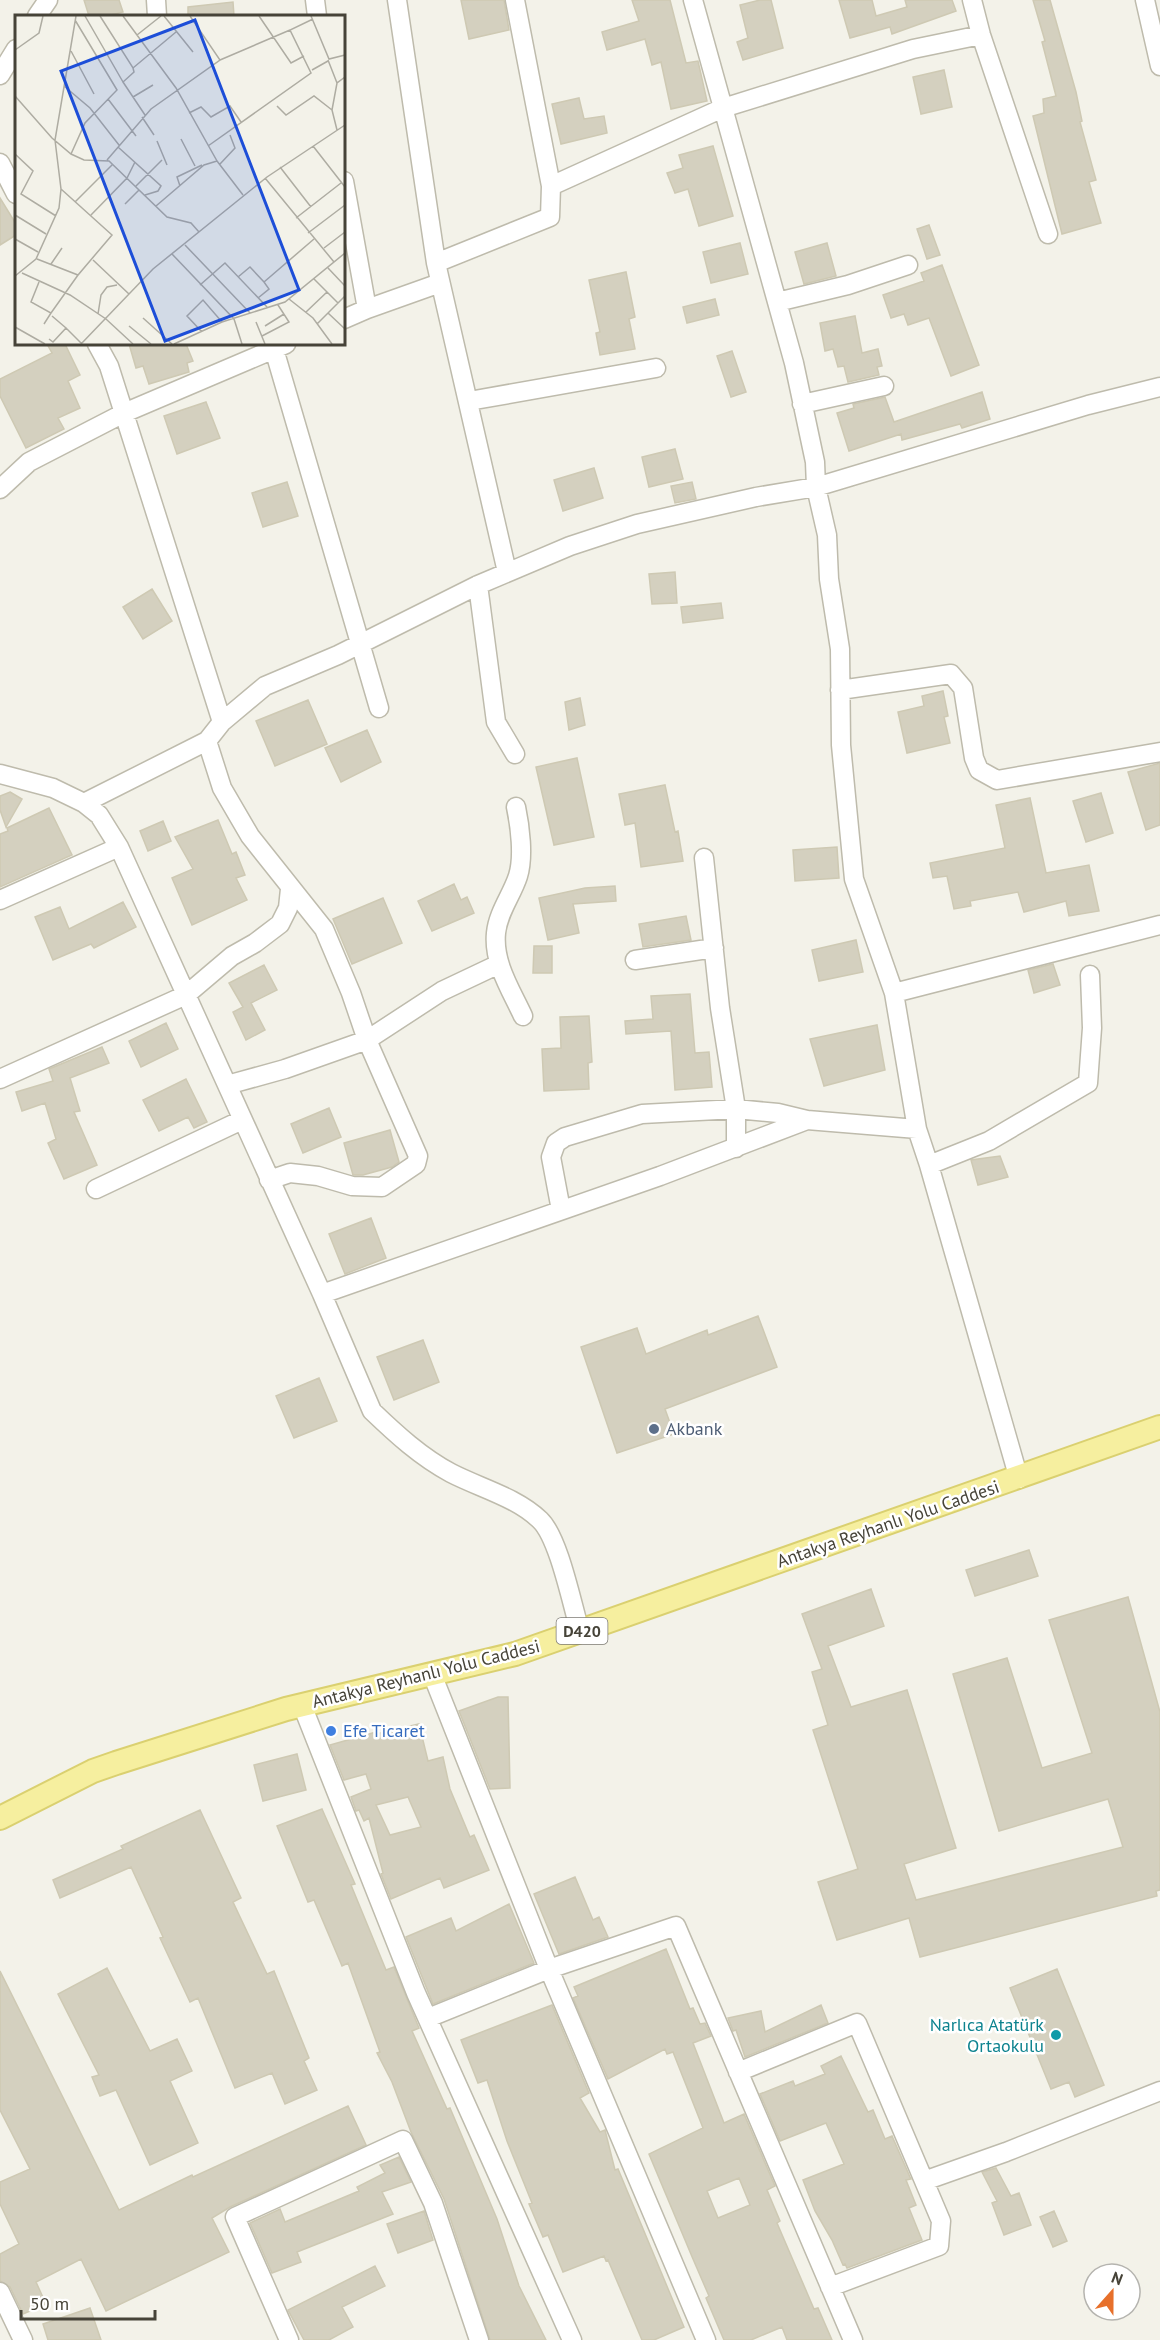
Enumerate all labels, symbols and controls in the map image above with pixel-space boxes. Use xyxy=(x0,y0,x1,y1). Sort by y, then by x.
inset map xyxy=(15,15,345,345)
place label: Akbank xyxy=(666,1417,723,1440)
marker: Akbank xyxy=(647,1422,661,1436)
street label: Antakya Reyhanlı Yolu Caddesi xyxy=(774,1475,1002,1572)
road number: D420 xyxy=(556,1618,608,1644)
street label: Antakya Reyhanlı Yolu Caddesi xyxy=(310,1634,542,1713)
place label: Efe Ticaret xyxy=(343,1719,425,1742)
marker: Efe Ticaret xyxy=(324,1724,338,1738)
place label: Narlıca Atatürk Ortaokulu xyxy=(930,2013,1044,2057)
marker: Narlıca Atatürk Ortaokulu xyxy=(1049,2028,1063,2042)
north arrow xyxy=(1082,2262,1142,2322)
text: N xyxy=(1109,2267,1126,2289)
scale bar xyxy=(21,2283,154,2321)
text: 50 m xyxy=(30,2292,69,2315)

